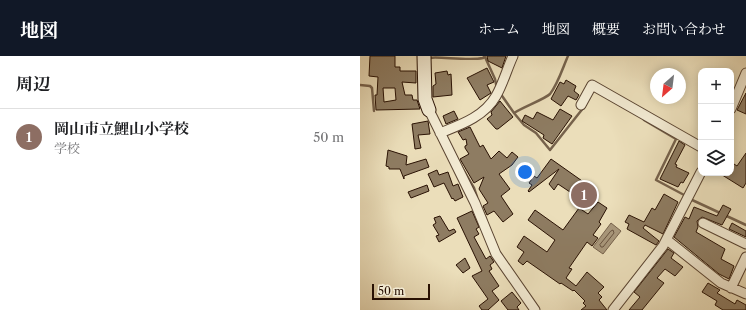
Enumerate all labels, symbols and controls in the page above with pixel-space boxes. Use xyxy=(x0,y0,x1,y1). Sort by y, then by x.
text: 地図 xyxy=(20,19,58,42)
text: ホーム xyxy=(478,20,520,38)
text: 地図 xyxy=(542,20,570,38)
text: 概要 xyxy=(592,20,620,38)
text: お問い合わせ xyxy=(642,20,726,38)
north arrow xyxy=(650,68,686,104)
map controls xyxy=(698,68,734,176)
button: + xyxy=(698,68,734,104)
text: 周辺 xyxy=(16,74,50,94)
button: − xyxy=(698,104,734,140)
text: 岡山市立鯉山小学校 xyxy=(54,119,189,138)
text: 1 xyxy=(26,129,32,145)
text: 50 m xyxy=(313,129,344,145)
text: 学校 xyxy=(54,140,80,156)
button: layers xyxy=(698,140,734,176)
your location xyxy=(515,162,535,182)
pin: 1 xyxy=(571,180,597,210)
scale bar xyxy=(372,282,430,301)
text: 50 m xyxy=(378,284,404,298)

